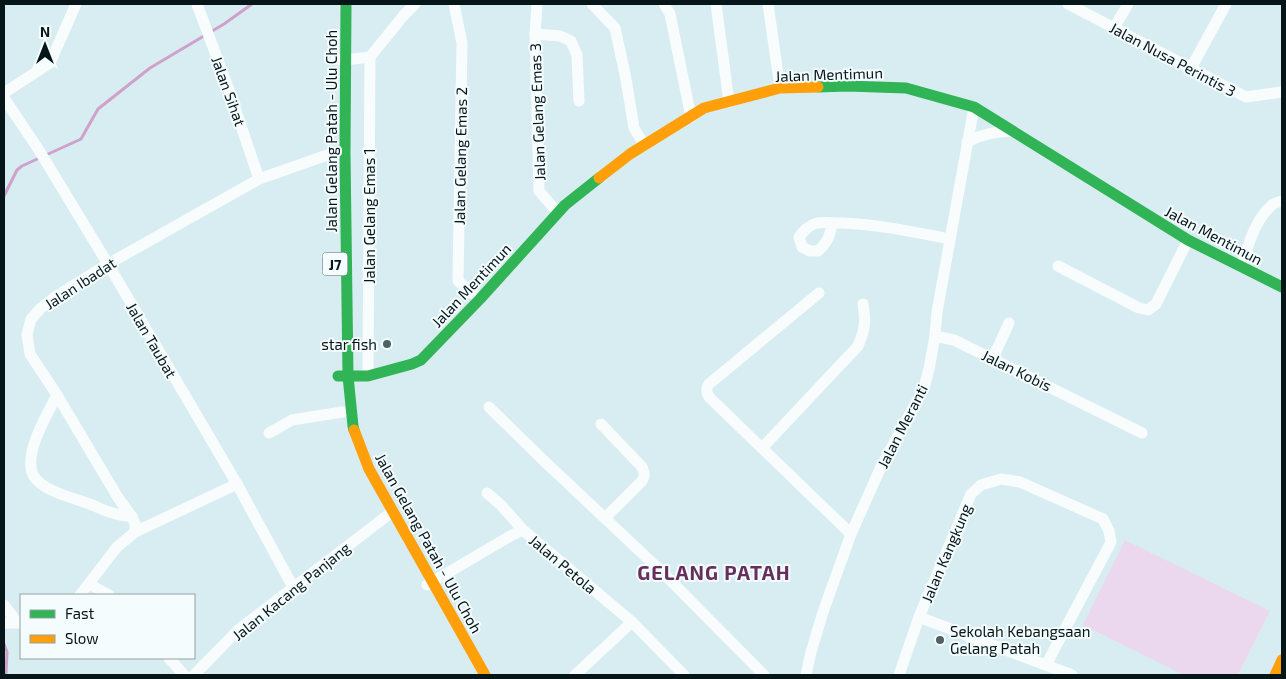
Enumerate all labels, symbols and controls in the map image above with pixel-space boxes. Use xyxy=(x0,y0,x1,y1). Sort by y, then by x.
street label: Jalan Nusa Perintis 3 xyxy=(1107,18,1239,100)
north arrow xyxy=(20,20,70,70)
text: N xyxy=(40,23,50,40)
street label: Jalan Gelang Patah - Ulu Choh xyxy=(322,30,340,232)
street label: Jalan Gelang Emas 3 xyxy=(526,43,548,181)
street label: Jalan Sihat xyxy=(208,54,250,129)
street label: Jalan Mentimun xyxy=(775,63,883,85)
street label: Jalan Gelang Emas 2 xyxy=(450,87,470,225)
street label: Jalan Gelang Emas 1 xyxy=(360,148,378,284)
street label: Jalan Mentimun xyxy=(1162,202,1266,268)
street label: Jalan Mentimun xyxy=(428,239,514,331)
road number: J7 xyxy=(322,252,348,276)
street label: Jalan Ibadat xyxy=(41,253,119,313)
street label: Jalan Taubat xyxy=(123,299,181,381)
place label: star fish xyxy=(321,335,377,353)
marker: star fish xyxy=(381,338,393,350)
street label: Jalan Kobis xyxy=(979,345,1055,395)
street label: Jalan Meranti xyxy=(873,381,931,471)
street label: Jalan Gelang Patah - Ulu Choh xyxy=(372,450,486,636)
street label: Jalan Kangkung xyxy=(917,500,975,605)
street label: Jalan Petola xyxy=(526,531,600,597)
street label: Jalan Kacang Panjang xyxy=(229,538,355,645)
district label: GELANG PATAH xyxy=(637,560,791,584)
legend xyxy=(20,594,195,659)
text: Fast xyxy=(65,604,95,622)
place label: Sekolah Kebangsaan Gelang Patah xyxy=(950,622,1091,657)
text: Slow xyxy=(65,629,99,647)
marker: Sekolah Kebangsaan Gelang Patah xyxy=(934,634,946,646)

